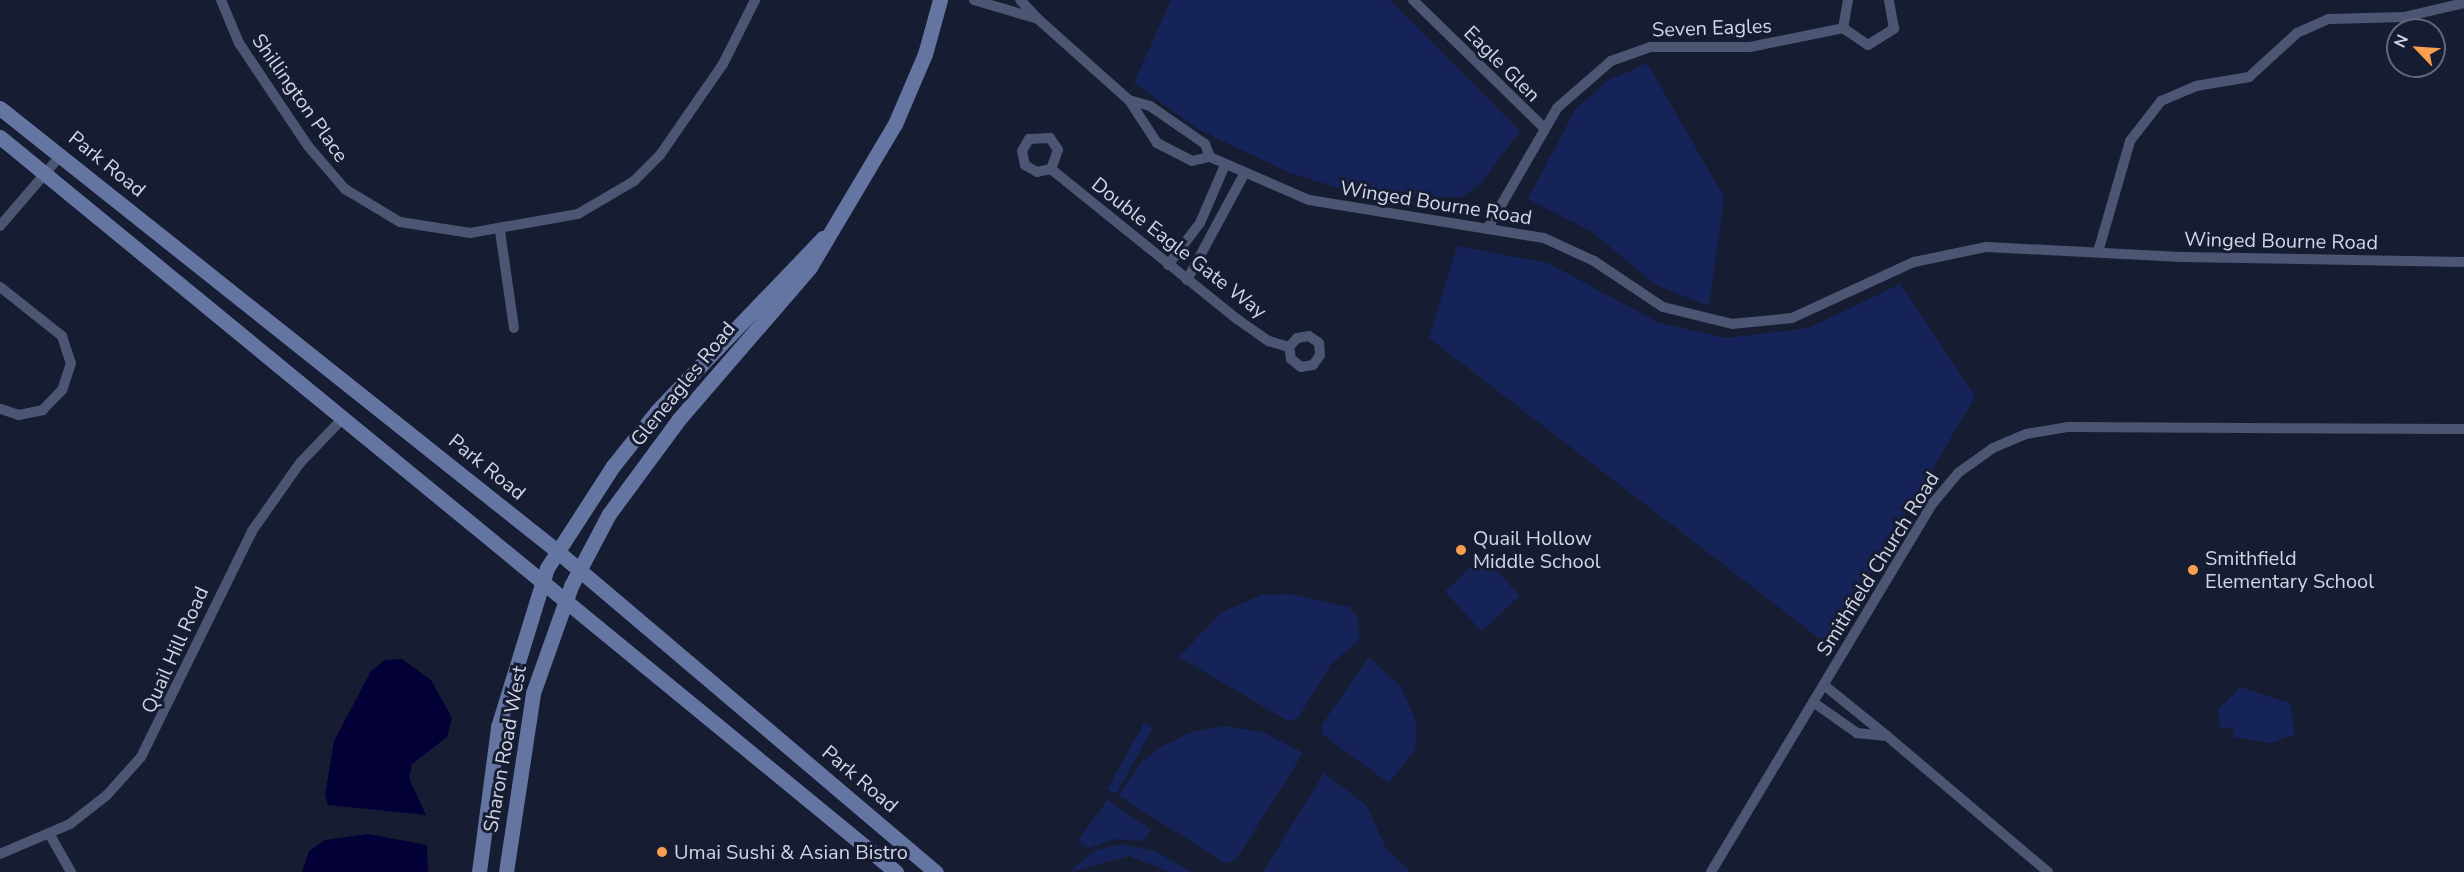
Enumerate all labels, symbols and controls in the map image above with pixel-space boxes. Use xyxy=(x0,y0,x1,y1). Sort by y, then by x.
street label: Seven Eagles xyxy=(1652,14,1772,42)
north arrow xyxy=(2386,18,2446,78)
street label: Eagle Glen xyxy=(1459,21,1545,107)
street label: Shillington Place xyxy=(247,29,353,167)
text: N xyxy=(2389,31,2414,51)
street label: Park Road xyxy=(64,126,150,202)
street label: Double Eagle Gate Way xyxy=(1087,172,1271,324)
street label: Winged Bourne Road xyxy=(1338,176,1534,230)
street label: Winged Bourne Road xyxy=(2184,227,2378,255)
street label: Gleneagles Road xyxy=(626,317,740,451)
street label: Park Road xyxy=(444,429,530,505)
street label: Smithfield Church Road xyxy=(1812,468,1944,660)
place label: Quail Hollow Middle School xyxy=(1473,526,1601,573)
marker: Quail Hollow Middle School xyxy=(1454,543,1468,557)
place label: Smithfield Elementary School xyxy=(2205,546,2374,593)
marker: Smithfield Elementary School xyxy=(2186,563,2200,577)
street label: Quail Hill Road xyxy=(136,583,214,717)
street label: Sharon Road West xyxy=(479,664,531,834)
street label: Park Road xyxy=(817,740,903,818)
place label: Umai Sushi & Asian Bistro xyxy=(674,840,908,864)
marker: Umai Sushi & Asian Bistro xyxy=(655,845,669,859)

